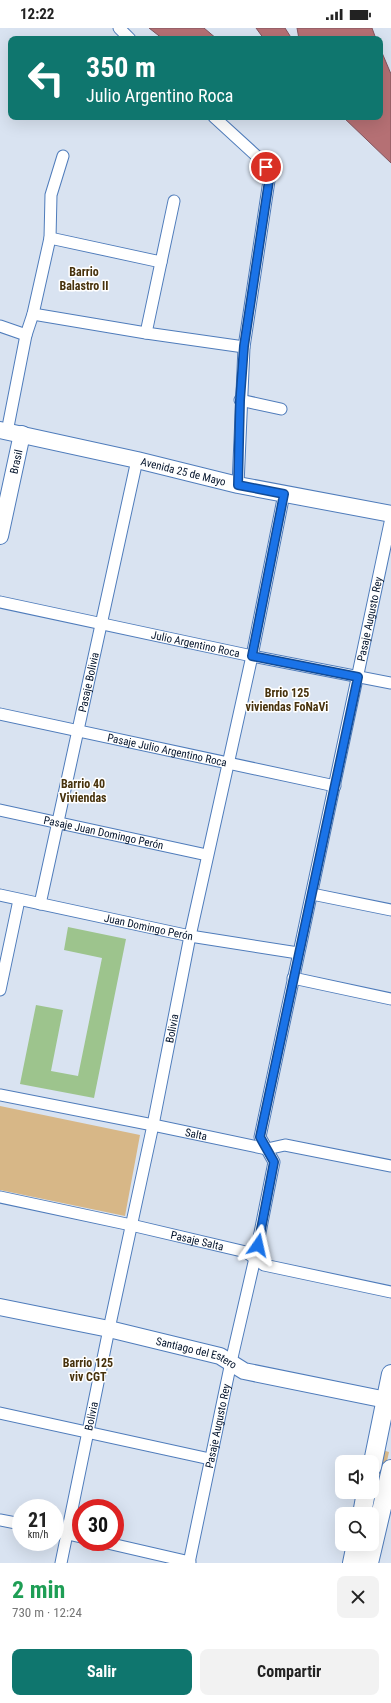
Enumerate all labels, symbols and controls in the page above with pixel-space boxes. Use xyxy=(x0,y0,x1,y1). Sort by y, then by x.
text: 12:22 xyxy=(20,5,54,23)
text: 350 m xyxy=(86,51,156,84)
icon: left xyxy=(20,52,72,104)
text: Julio Argentino Roca xyxy=(86,85,233,106)
pin xyxy=(249,150,283,184)
icon: arrive xyxy=(255,156,277,178)
district label: Barrio Balastro II xyxy=(59,265,109,293)
street label: Brasil xyxy=(7,448,25,475)
street label: Avenida 25 de Mayo xyxy=(139,455,228,488)
street label: Pasaje Augusto Rey xyxy=(354,575,385,662)
street label: Julio Argentino Roca xyxy=(150,628,241,660)
street label: Pasaje Bolivia xyxy=(76,651,101,713)
district label: Brrio 125 viviendas FoNaVi xyxy=(246,686,328,714)
street label: Pasaje Julio Argentino Roca xyxy=(106,731,228,769)
district label: Barrio 40 Viviendas xyxy=(59,777,107,805)
street label: Pasaje Juan Domingo Perón xyxy=(42,813,165,852)
street label: Juan Domingo Perón xyxy=(103,911,194,943)
street label: Bolivia xyxy=(163,1013,181,1044)
street label: Salta xyxy=(184,1125,208,1143)
position arrow xyxy=(237,1224,279,1266)
street label: Pasaje Salta xyxy=(170,1228,225,1253)
street label: Santiago del Estero xyxy=(155,1334,240,1372)
district label: Barrio 125 viv CGT xyxy=(63,1356,113,1384)
street label: Pasaje Augusto Rey xyxy=(202,1382,233,1469)
street label: Bolivia xyxy=(82,1400,100,1432)
map controls xyxy=(335,1455,379,1551)
button: sound xyxy=(335,1455,379,1499)
speed limit sign: 30 xyxy=(72,1499,124,1551)
button: search xyxy=(335,1507,379,1551)
text: 21 xyxy=(28,1508,48,1532)
text: km/h xyxy=(28,1529,48,1540)
text: 2 min xyxy=(12,1576,65,1604)
button: close xyxy=(337,1576,379,1618)
text: 730 m · 12:24 xyxy=(12,1605,82,1620)
button: Salir xyxy=(12,1649,192,1695)
button: Compartir xyxy=(200,1649,379,1695)

